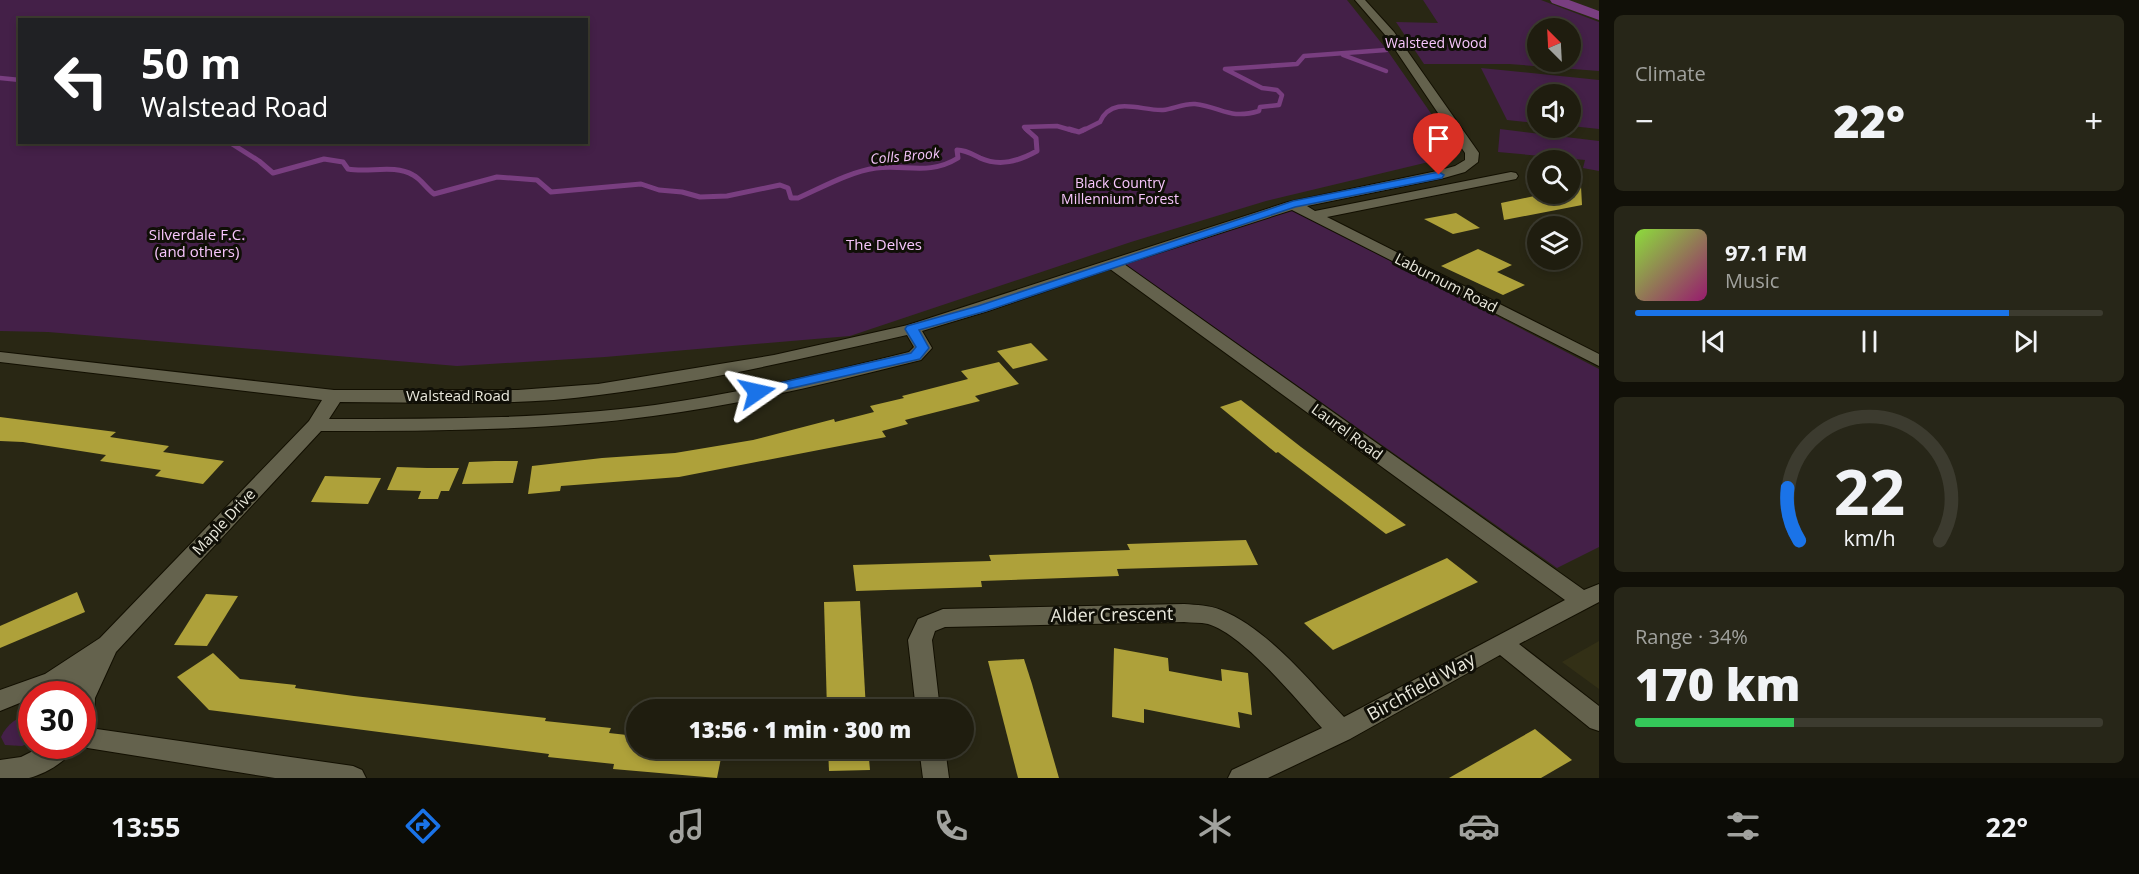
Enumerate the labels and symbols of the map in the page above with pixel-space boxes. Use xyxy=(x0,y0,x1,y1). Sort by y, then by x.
north arrow xyxy=(1527,18,1581,72)
park label: Walsteed Wood xyxy=(1385,33,1487,52)
pin xyxy=(1413,113,1464,175)
water label: Colls Brook xyxy=(870,143,941,168)
park label: Black Country Millennium Forest xyxy=(1061,173,1179,208)
park label: Silverdale F.C. (and others) xyxy=(149,224,245,261)
park label: The Delves xyxy=(846,234,922,254)
street label: Laburnum Road xyxy=(1392,248,1501,317)
position arrow xyxy=(725,360,789,424)
street label: Walstead Road xyxy=(406,385,510,405)
street label: Laurel Road xyxy=(1308,399,1387,464)
street label: Maple Drive xyxy=(187,484,259,559)
street label: Alder Crescent xyxy=(1050,601,1174,627)
street label: Birchfield Way xyxy=(1362,646,1480,726)
speed limit sign: 30 xyxy=(18,681,96,759)

